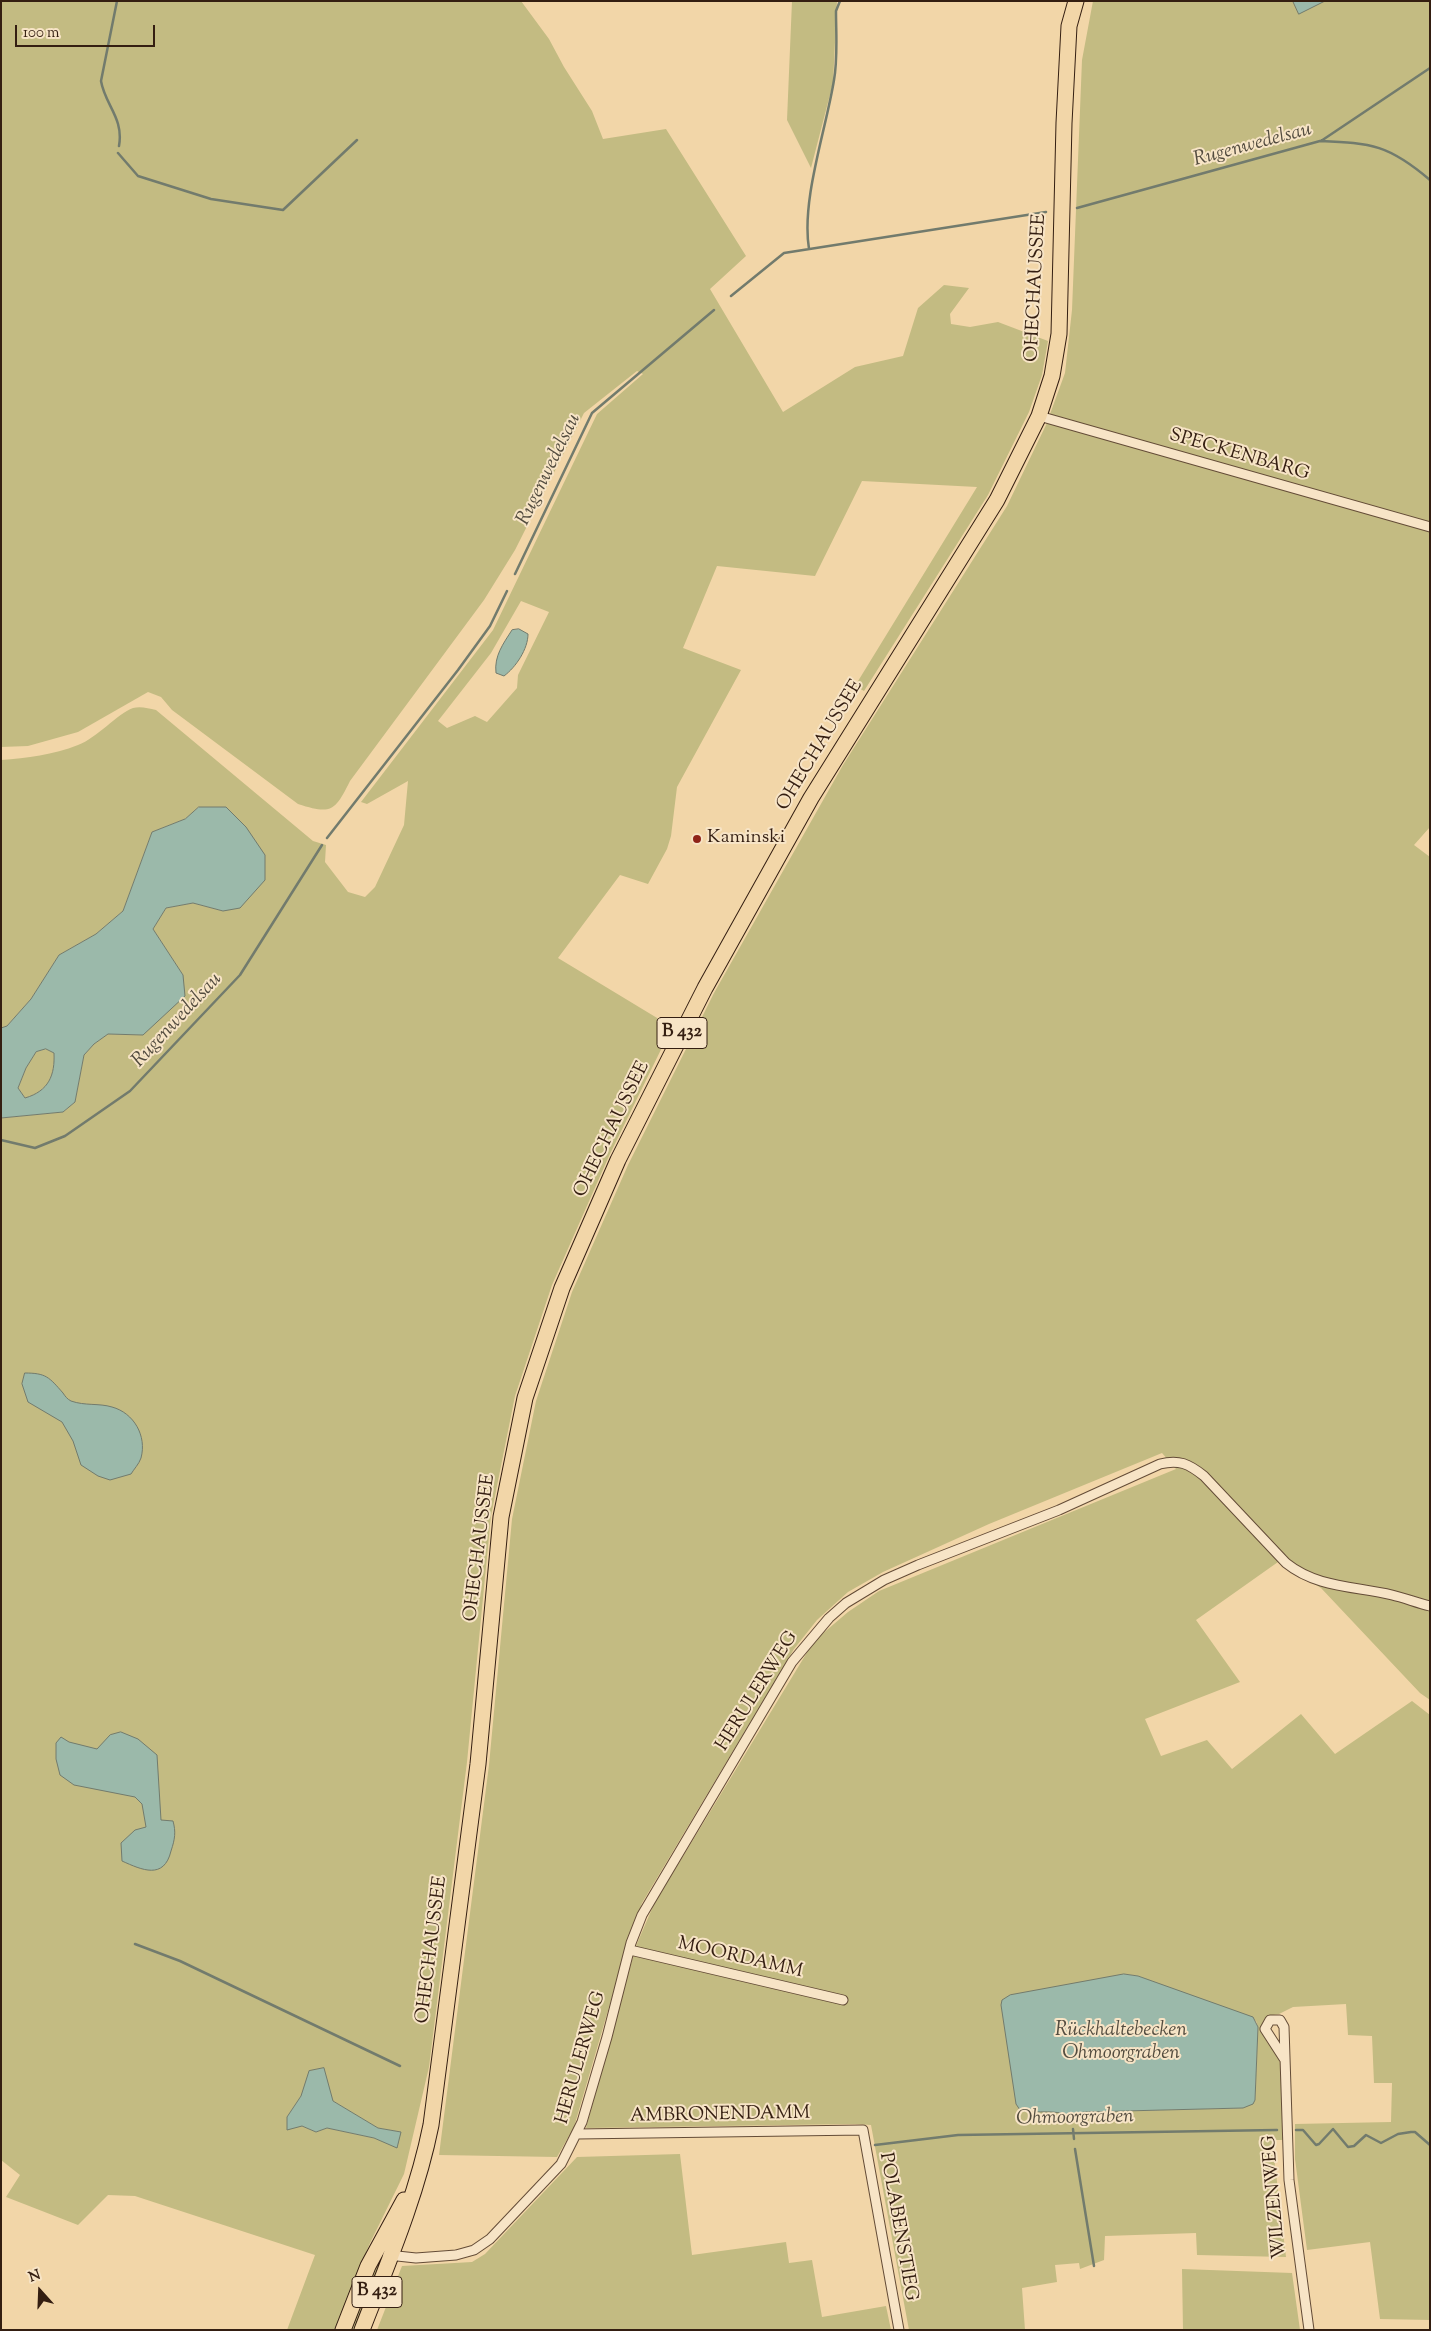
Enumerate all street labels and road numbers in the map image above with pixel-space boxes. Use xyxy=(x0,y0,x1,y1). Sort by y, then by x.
street label: OHECHAUSSEE xyxy=(1022,213,1052,363)
street label: SPECKENBARG xyxy=(1166,425,1312,487)
street label: OHECHAUSSEE xyxy=(773,676,869,816)
road number: B 432 xyxy=(657,1018,707,1048)
street label: OHECHAUSSEE xyxy=(570,1058,656,1202)
street label: OHECHAUSSEE xyxy=(461,1473,501,1623)
street label: HERULERWEG xyxy=(712,1628,804,1756)
street label: OHECHAUSSEE xyxy=(413,1875,453,2025)
street label: MOORDAMM xyxy=(675,1934,805,1984)
street label: HERULERWEG xyxy=(552,1989,612,2127)
street label: AMBRONENDAMM xyxy=(630,2103,810,2129)
street label: WILZENWEG xyxy=(1259,2134,1293,2260)
street label: POLABENSTIEG xyxy=(873,2151,921,2303)
road number: B 432 xyxy=(352,2276,402,2308)

